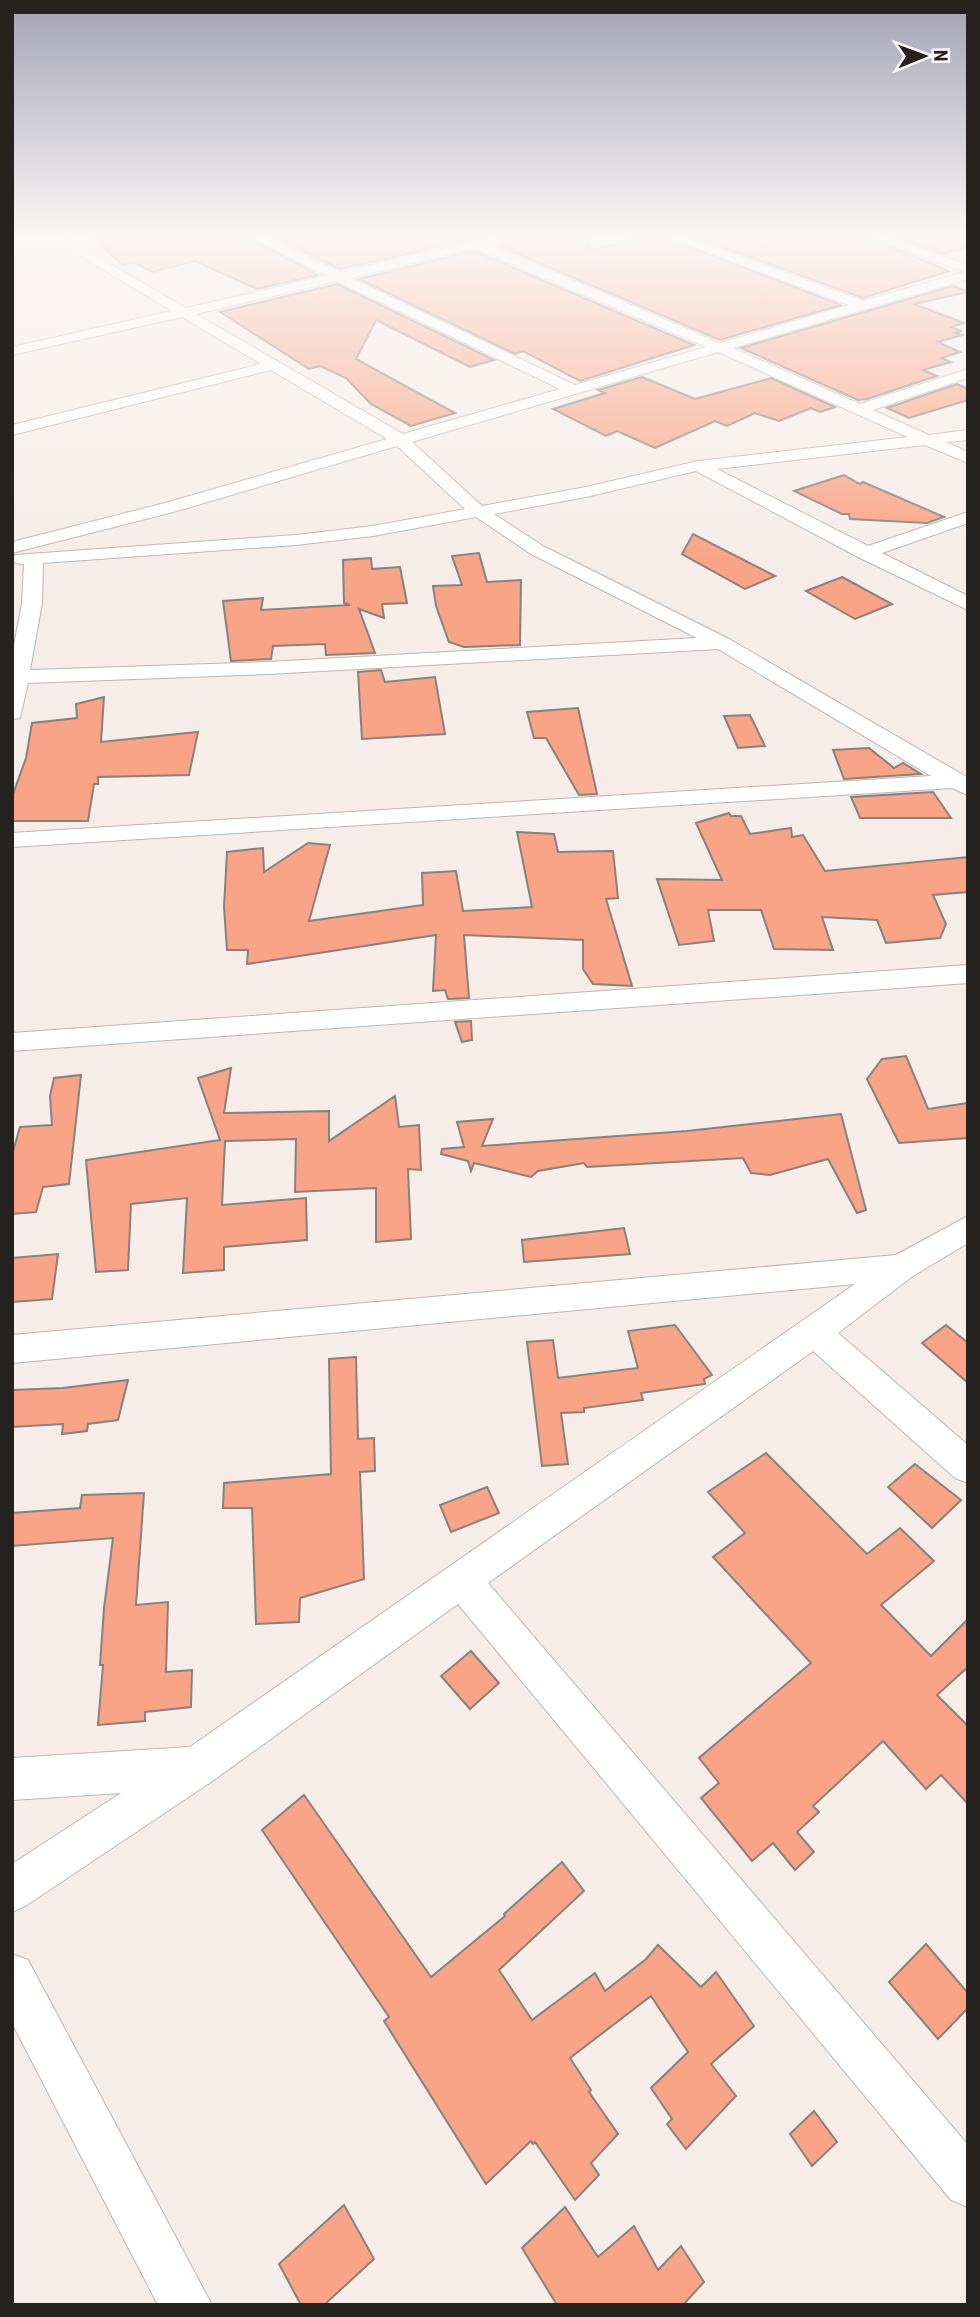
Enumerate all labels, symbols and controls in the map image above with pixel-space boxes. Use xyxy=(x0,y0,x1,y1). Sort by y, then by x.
north arrow xyxy=(889,21,959,91)
text: N xyxy=(929,50,952,62)

